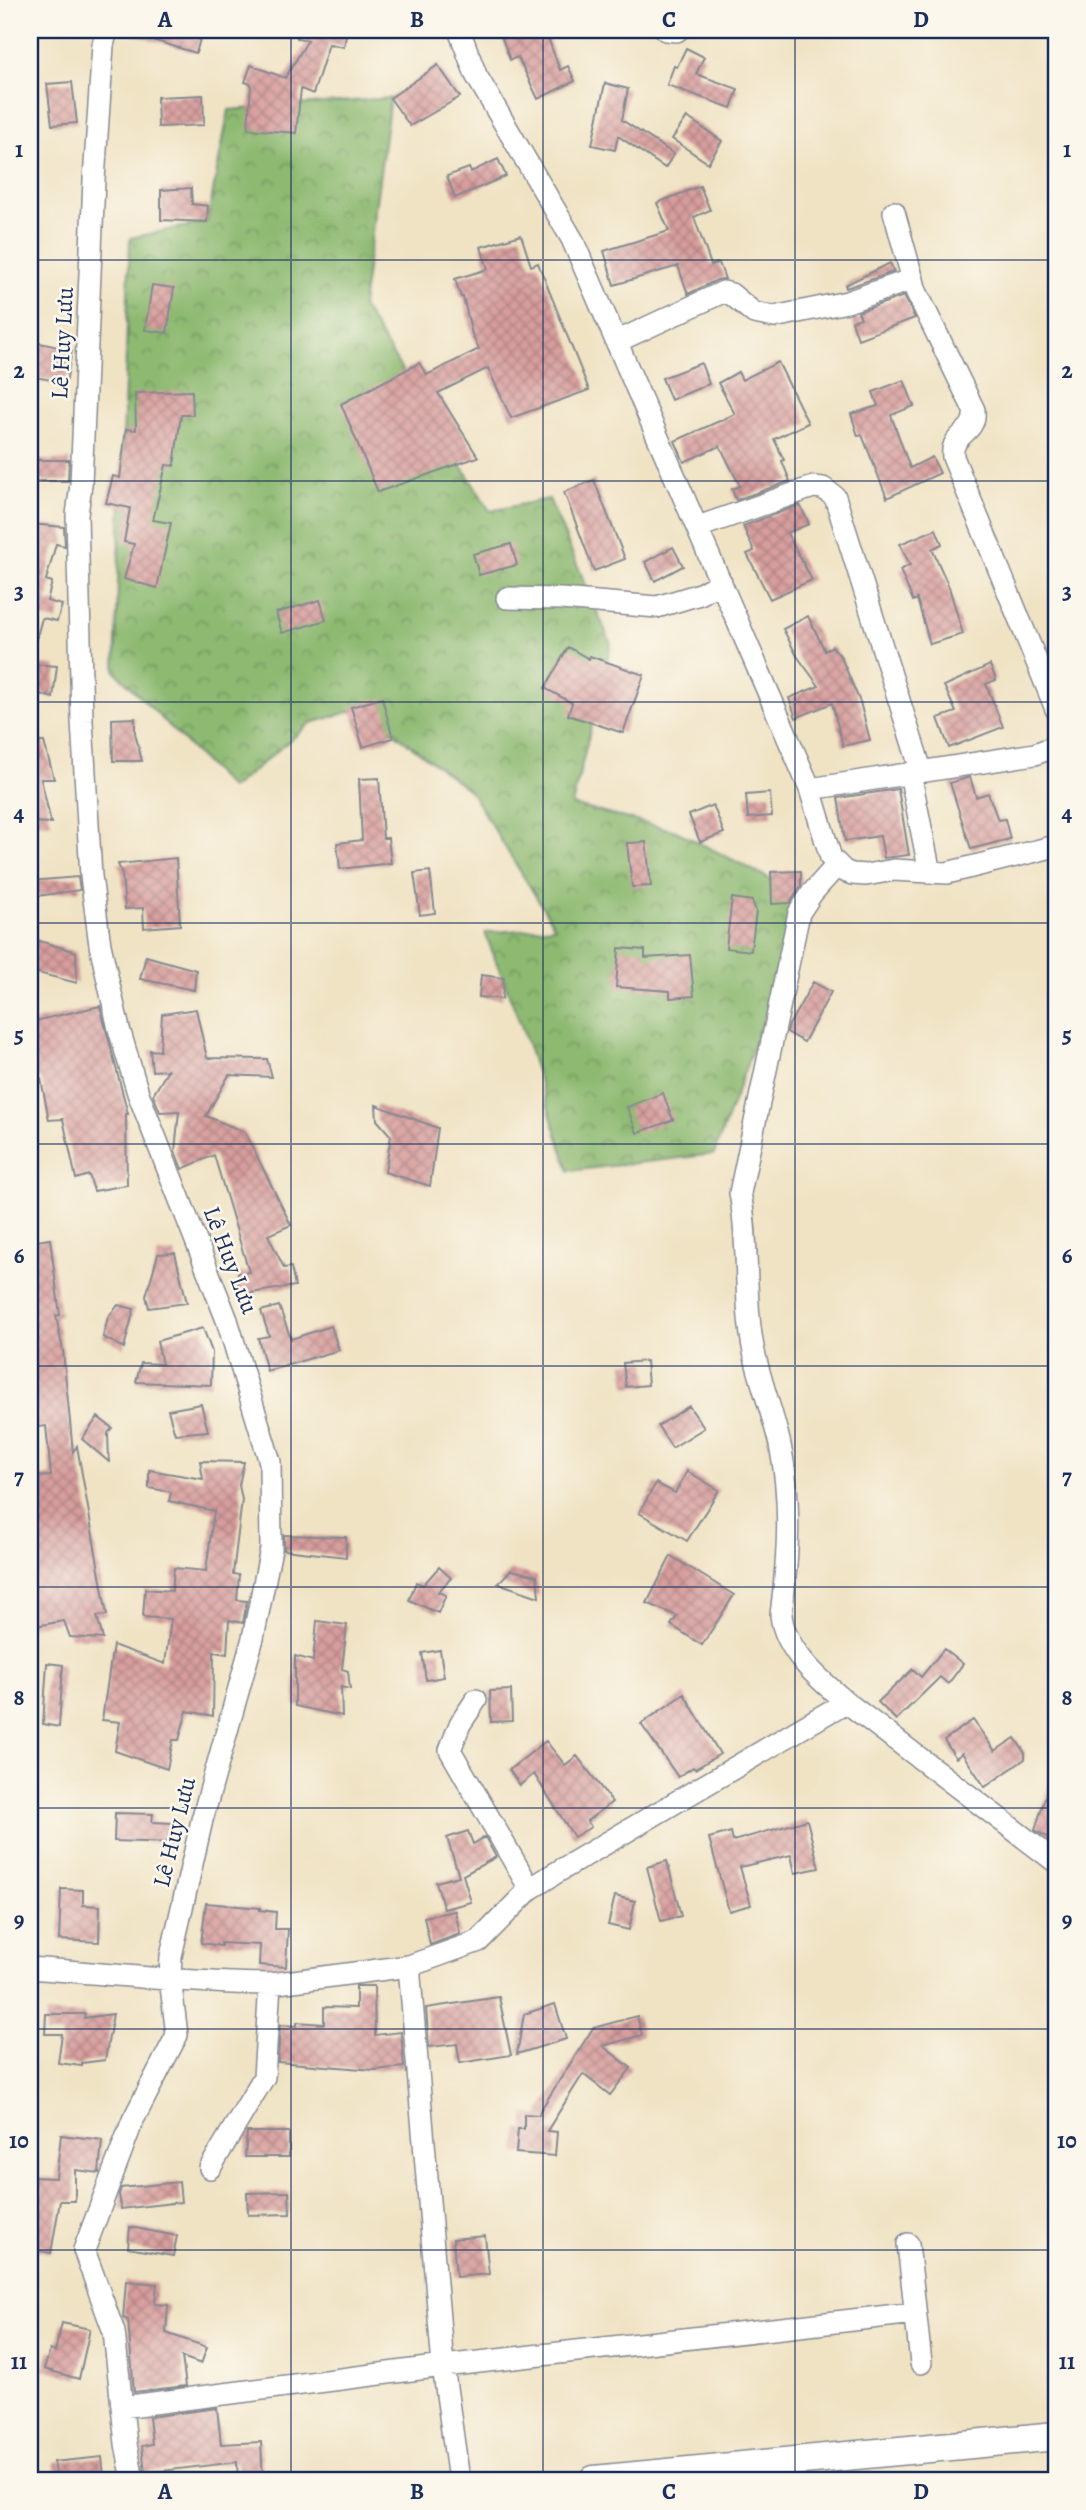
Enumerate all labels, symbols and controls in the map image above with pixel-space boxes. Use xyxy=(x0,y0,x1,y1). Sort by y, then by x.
text: A xyxy=(157,4,173,35)
text: B xyxy=(410,4,424,35)
text: C xyxy=(662,4,676,35)
text: D xyxy=(913,4,929,35)
text: 1 xyxy=(15,134,23,165)
text: 1 xyxy=(1063,134,1071,165)
street label: Lê Huy Lưu xyxy=(43,286,81,400)
text: 2 xyxy=(13,355,25,386)
text: 2 xyxy=(1061,355,1073,386)
text: 3 xyxy=(14,576,24,607)
text: 3 xyxy=(1062,576,1072,607)
text: 4 xyxy=(14,798,25,829)
text: 4 xyxy=(1062,798,1073,829)
text: 5 xyxy=(14,1019,24,1050)
text: 5 xyxy=(1062,1019,1072,1050)
street label: Lê Huy Lưu xyxy=(196,1202,266,1318)
text: 6 xyxy=(14,1240,25,1271)
text: 6 xyxy=(1062,1240,1073,1271)
text: 7 xyxy=(14,1461,24,1492)
text: 7 xyxy=(1062,1461,1072,1492)
text: 8 xyxy=(13,1682,25,1713)
text: 8 xyxy=(1061,1682,1073,1713)
street label: Lê Huy Lưu xyxy=(145,1773,203,1890)
text: 9 xyxy=(14,1904,24,1935)
text: 9 xyxy=(1062,1904,1072,1935)
text: 10 xyxy=(9,2125,29,2156)
text: 10 xyxy=(1057,2125,1077,2156)
text: 11 xyxy=(11,2346,27,2377)
text: 11 xyxy=(1059,2346,1075,2377)
text: A xyxy=(157,2476,173,2507)
text: B xyxy=(410,2476,424,2507)
text: C xyxy=(662,2476,676,2507)
text: D xyxy=(913,2476,929,2507)

